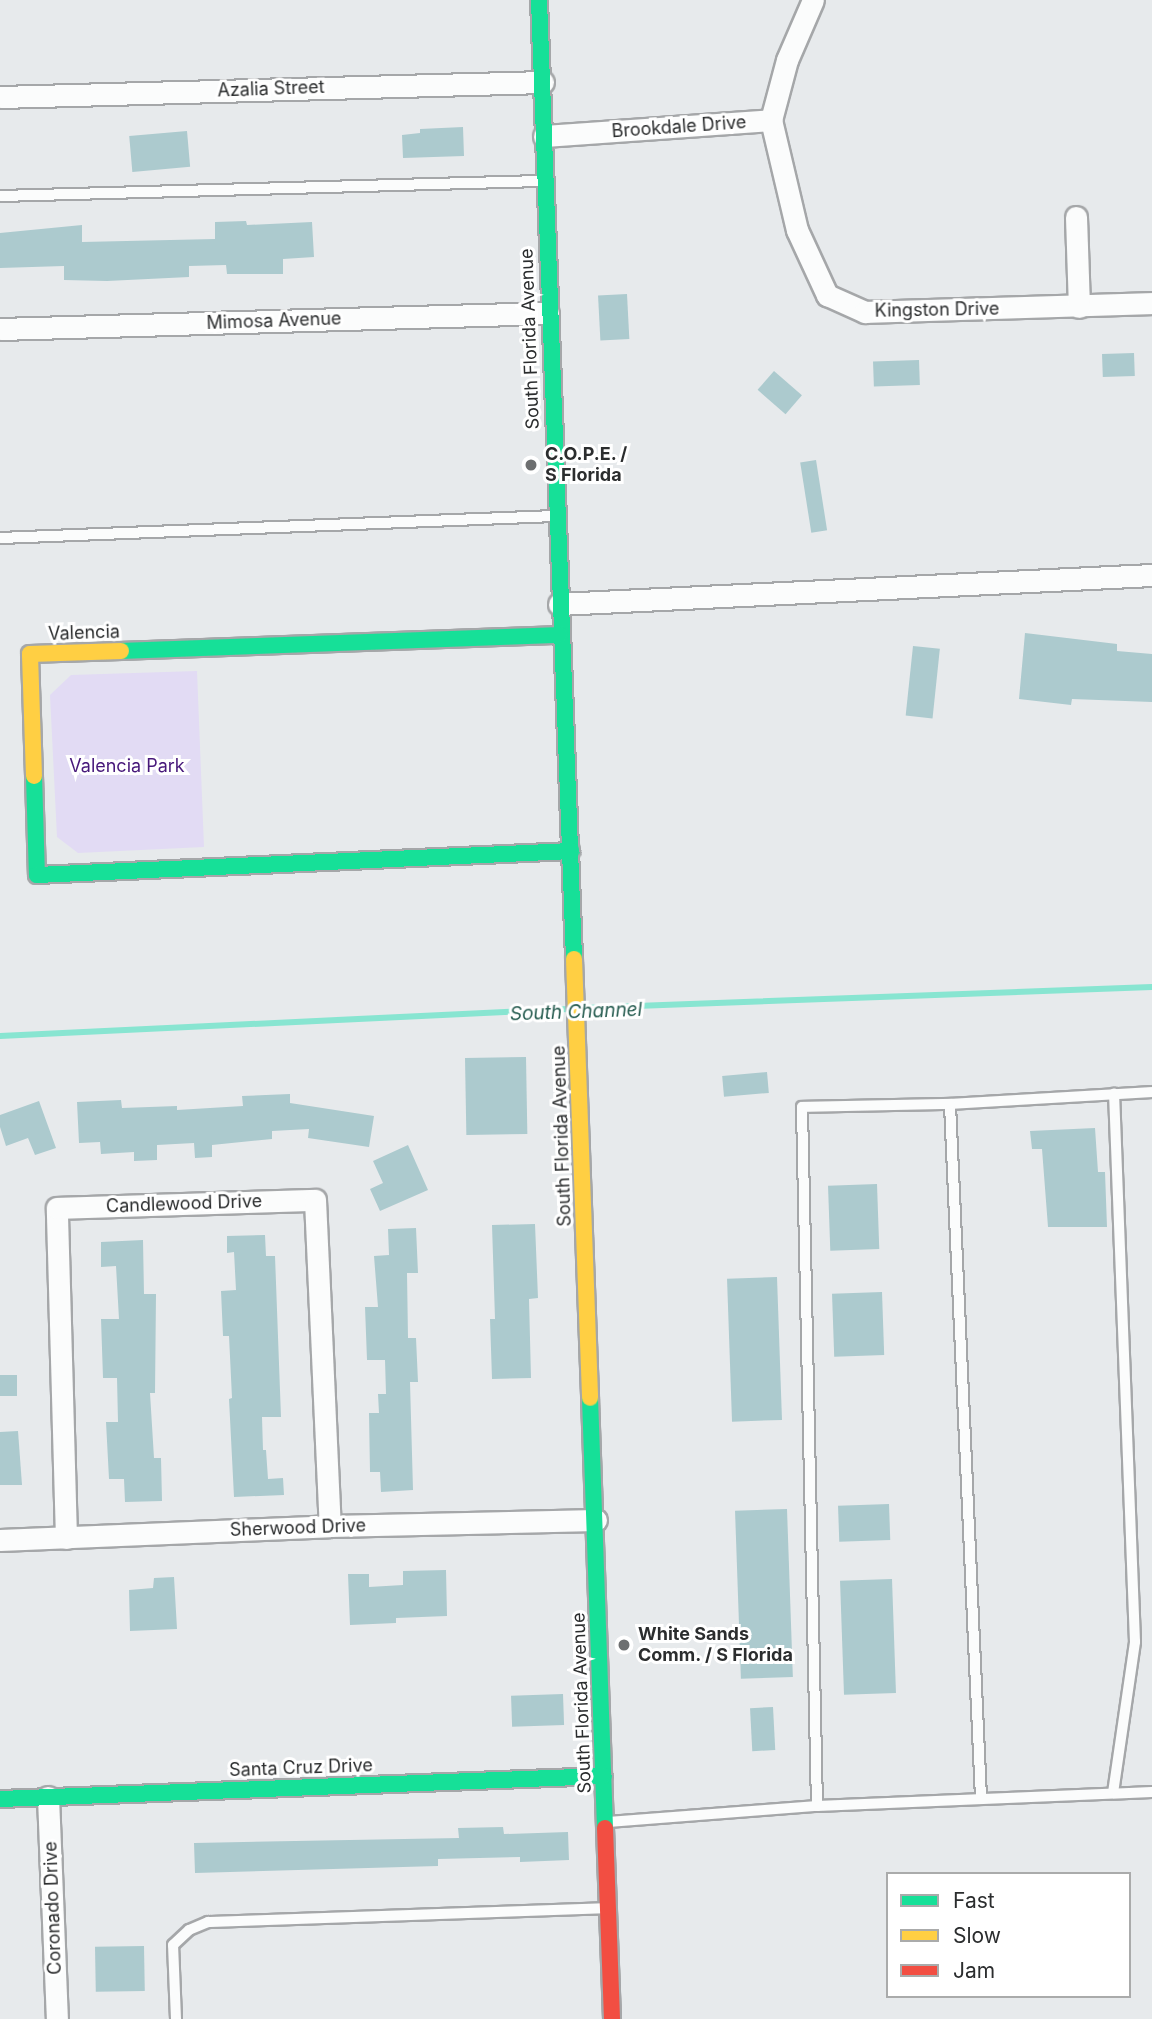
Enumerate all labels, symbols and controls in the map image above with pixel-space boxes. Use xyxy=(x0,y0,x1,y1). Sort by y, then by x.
street label: Azalia Street xyxy=(217,76,325,102)
street label: Brookdale Drive xyxy=(611,112,747,142)
street label: South Florida Avenue xyxy=(516,248,544,430)
street label: Kingston Drive xyxy=(874,298,1000,322)
street label: Mimosa Avenue xyxy=(206,308,342,334)
place label: C.O.P.E. / S Florida xyxy=(545,444,628,486)
marker: C.O.P.E. / S Florida xyxy=(523,457,539,473)
street label: Valencia xyxy=(48,621,120,645)
park label: Valencia Park xyxy=(69,755,185,777)
water label: South Channel xyxy=(509,998,643,1026)
street label: South Florida Avenue xyxy=(548,1045,576,1227)
street label: Candlewood Drive xyxy=(106,1190,262,1218)
street label: Sherwood Drive xyxy=(229,1515,367,1541)
street label: South Florida Avenue xyxy=(568,1612,596,1794)
place label: White Sands Comm. / S Florida xyxy=(638,1624,793,1666)
marker: White Sands Comm. / S Florida xyxy=(616,1637,632,1653)
street label: Santa Cruz Drive xyxy=(229,1755,373,1781)
street label: Coronado Drive xyxy=(40,1841,66,1975)
legend xyxy=(886,1872,1131,1998)
text: Fast xyxy=(953,1888,995,1913)
text: Slow xyxy=(953,1923,1001,1948)
text: Jam xyxy=(953,1958,995,1983)

